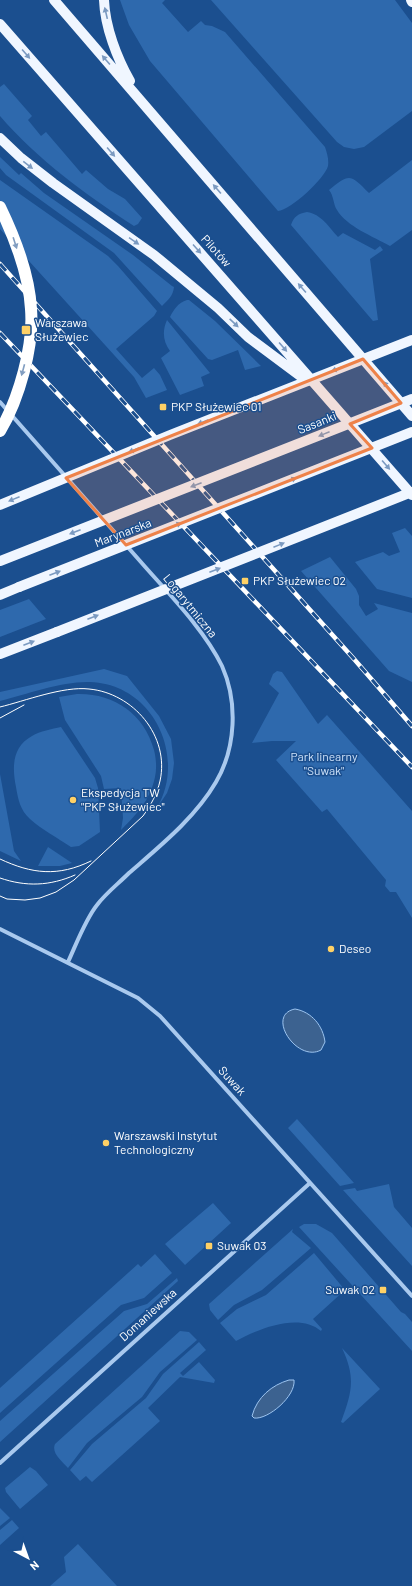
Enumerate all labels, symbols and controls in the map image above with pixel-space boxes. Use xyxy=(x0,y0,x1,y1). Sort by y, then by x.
one-way arrow xyxy=(102,7,108,19)
one-way arrow xyxy=(21,49,30,59)
one-way arrow xyxy=(102,56,111,65)
one-way arrow xyxy=(107,146,116,157)
one-way arrow xyxy=(23,160,34,169)
one-way arrow xyxy=(213,184,222,195)
street label: Pilotów xyxy=(199,231,235,270)
one-way arrow xyxy=(13,237,19,249)
one-way arrow xyxy=(128,237,139,245)
one-way arrow xyxy=(193,244,202,254)
one-way arrow xyxy=(297,283,306,293)
place label: Warszawa Służewiec xyxy=(35,315,88,343)
one-way arrow xyxy=(229,318,239,328)
marker: Warszawa Służewiec xyxy=(20,324,32,336)
one-way arrow xyxy=(278,342,288,352)
one-way arrow xyxy=(20,364,26,376)
one-way arrow xyxy=(330,367,342,373)
one-way arrow xyxy=(382,381,391,392)
place label: PKP Służewiec 01 xyxy=(171,399,261,413)
marker: PKP Służewiec 01 xyxy=(158,402,168,412)
street label: Sasanki xyxy=(295,408,338,436)
one-way arrow xyxy=(196,420,208,426)
one-way arrow xyxy=(318,431,329,437)
one-way arrow xyxy=(129,447,140,453)
one-way arrow xyxy=(381,459,390,470)
one-way arrow xyxy=(285,477,297,483)
one-way arrow xyxy=(189,482,201,488)
one-way arrow xyxy=(7,497,19,503)
street label: Marynarska xyxy=(92,515,153,549)
one-way arrow xyxy=(170,522,182,528)
one-way arrow xyxy=(69,529,80,535)
one-way arrow xyxy=(273,541,285,547)
one-way arrow xyxy=(209,567,221,573)
one-way arrow xyxy=(49,570,61,576)
street label: Logarytmiczna xyxy=(161,571,221,640)
place label: PKP Służewiec 02 xyxy=(253,573,346,587)
marker: PKP Służewiec 02 xyxy=(240,576,250,586)
one-way arrow xyxy=(88,614,100,620)
one-way arrow xyxy=(23,639,35,645)
park label: Park linearny "Suwak" xyxy=(291,749,358,777)
place label: Ekspedycja TW "PKP Służewiec" xyxy=(81,785,165,813)
marker: Ekspedycja TW "PKP Służewiec" xyxy=(68,795,78,805)
place label: Deseo xyxy=(339,941,371,955)
marker: Deseo xyxy=(326,944,336,954)
street label: Suwak xyxy=(216,1063,249,1098)
place label: Warszawski Instytut Technologiczny xyxy=(114,1128,218,1156)
marker: Warszawski Instytut Technologiczny xyxy=(101,1138,111,1148)
place label: Suwak 03 xyxy=(217,1238,266,1252)
marker: Suwak 03 xyxy=(204,1241,214,1251)
place label: Suwak 02 xyxy=(325,1282,375,1296)
street label: Domaniewska xyxy=(116,1285,179,1344)
marker: Suwak 02 xyxy=(378,1285,388,1295)
north arrow xyxy=(8,1538,48,1578)
text: N xyxy=(28,1559,42,1573)

